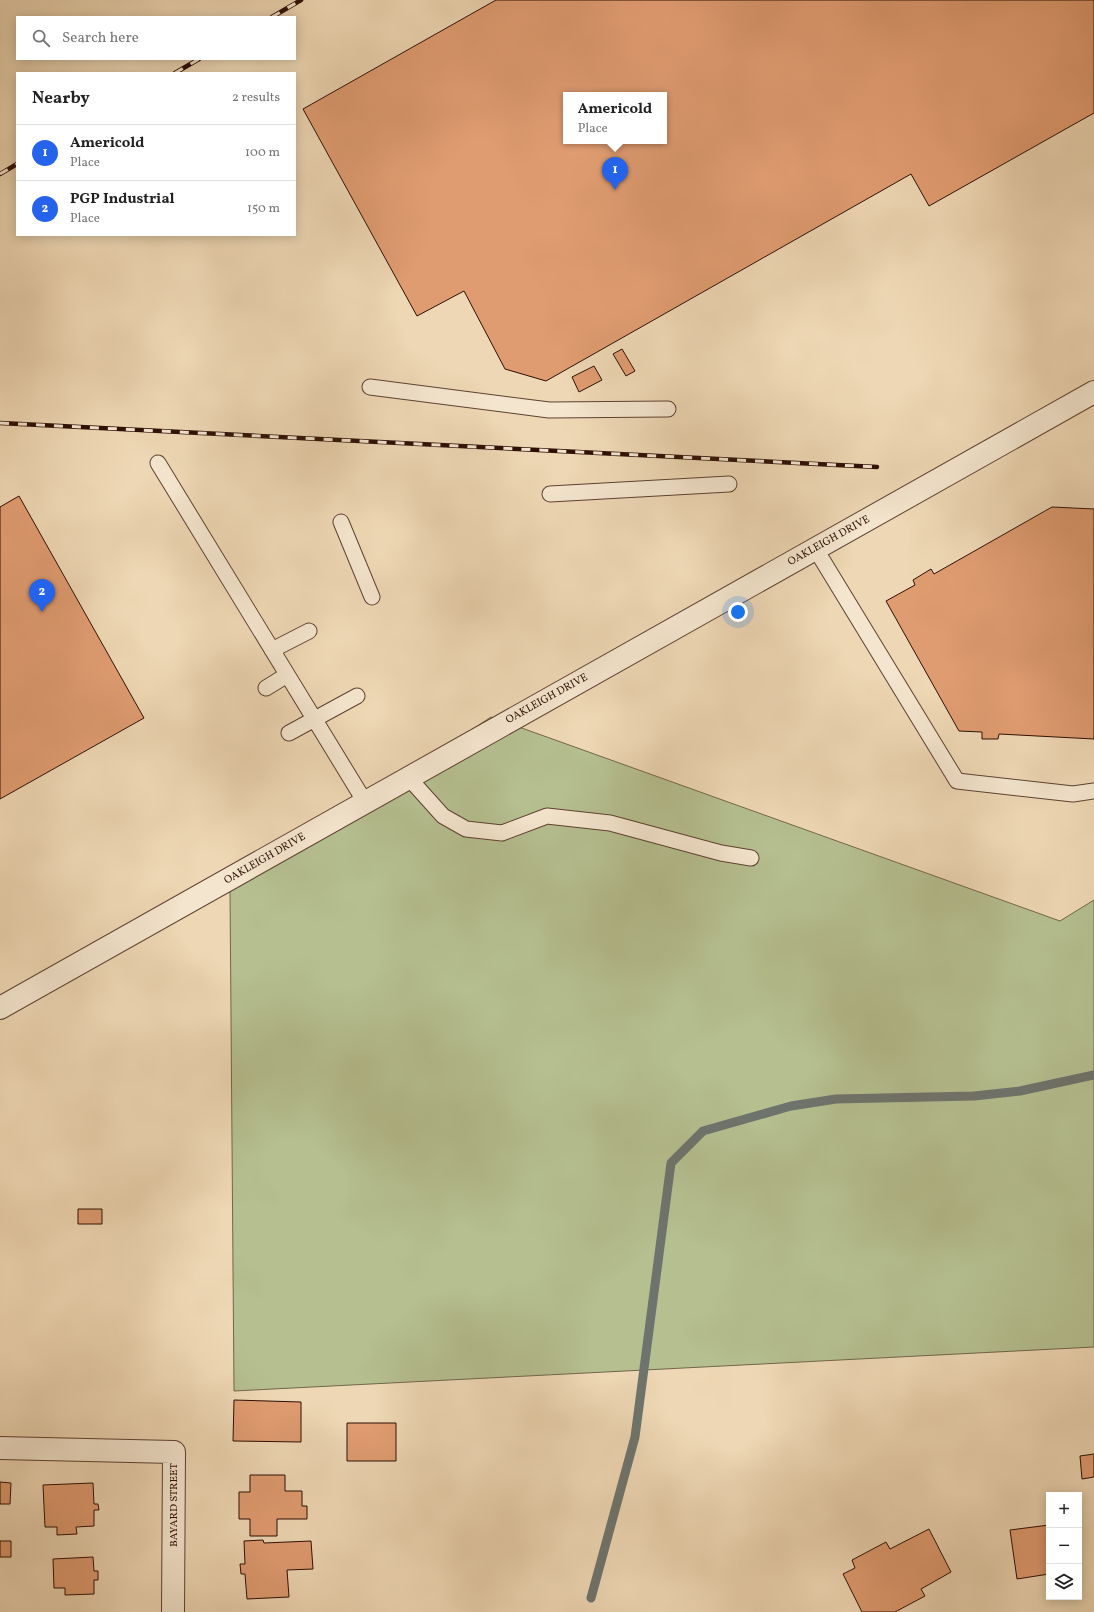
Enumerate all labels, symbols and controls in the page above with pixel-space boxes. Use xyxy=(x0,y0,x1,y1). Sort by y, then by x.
search box xyxy=(16,16,296,60)
icon: search xyxy=(30,27,52,49)
text: Search here xyxy=(62,28,139,49)
text: Nearby xyxy=(32,87,90,110)
text: 2 results xyxy=(232,89,280,107)
popup xyxy=(563,92,667,144)
text: Americold xyxy=(578,99,652,120)
text: Place xyxy=(578,120,608,138)
text: Americold xyxy=(70,133,144,154)
text: 1 xyxy=(42,144,48,162)
text: 100 m xyxy=(245,144,280,162)
text: Place xyxy=(70,154,100,172)
pin: 1 xyxy=(602,157,628,190)
text: PGP Industrial xyxy=(70,189,175,210)
text: 2 xyxy=(42,200,48,218)
text: 150 m xyxy=(247,200,280,218)
text: Place xyxy=(70,210,100,228)
street label: OAKLEIGH DRIVE xyxy=(785,512,873,570)
pin: 2 xyxy=(29,579,55,612)
your location xyxy=(728,602,748,622)
street label: OAKLEIGH DRIVE xyxy=(503,670,591,728)
street label: OAKLEIGH DRIVE xyxy=(221,829,309,888)
street label: BAYARD STREET xyxy=(167,1463,182,1547)
map controls xyxy=(1046,1492,1082,1600)
button: + xyxy=(1046,1492,1082,1528)
button: − xyxy=(1046,1528,1082,1564)
button: layers xyxy=(1046,1564,1082,1600)

